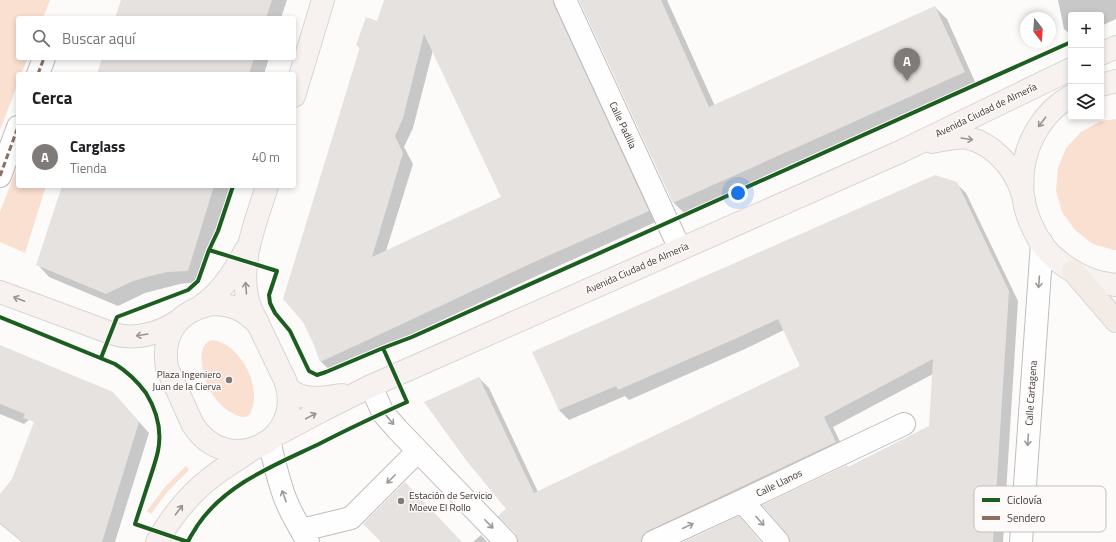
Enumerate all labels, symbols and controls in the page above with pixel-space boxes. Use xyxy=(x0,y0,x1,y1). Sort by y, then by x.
north arrow xyxy=(1020,12,1056,48)
map controls xyxy=(1068,12,1104,120)
button: + xyxy=(1068,12,1104,48)
search box xyxy=(16,16,296,60)
icon: search xyxy=(30,27,52,49)
text: Buscar aquí xyxy=(62,27,135,50)
pin: A xyxy=(894,48,920,81)
button: − xyxy=(1068,48,1104,84)
street label: Avenida Ciudad de Almería xyxy=(933,79,1039,141)
button: layers xyxy=(1068,84,1104,120)
text: Cerca xyxy=(32,85,72,111)
street label: Calle Padilla xyxy=(606,99,640,151)
one-way arrow xyxy=(1038,117,1047,128)
text: Carglass xyxy=(70,135,125,158)
one-way arrow xyxy=(960,135,973,143)
text: A xyxy=(41,147,49,167)
text: 40 m xyxy=(252,147,280,167)
text: Tienda xyxy=(70,158,107,178)
your location xyxy=(728,183,748,203)
street label: Avenida Ciudad de Almería xyxy=(583,239,691,297)
one-way arrow xyxy=(1035,275,1042,288)
one-way arrow xyxy=(242,282,249,295)
one-way arrow xyxy=(14,294,26,302)
one-way arrow xyxy=(136,331,149,339)
street label: Calle Cartagena xyxy=(1021,360,1041,426)
place label: Plaza Ingeniero Juan de la Cierva xyxy=(152,367,221,394)
marker: Plaza Ingeniero Juan de la Cierva xyxy=(224,375,234,385)
one-way arrow xyxy=(305,412,317,419)
one-way arrow xyxy=(385,415,394,425)
one-way arrow xyxy=(1025,433,1032,446)
street label: Calle Llanos xyxy=(753,465,805,501)
one-way arrow xyxy=(386,474,396,484)
legend xyxy=(974,486,1106,532)
place label: Estación de Servicio Moeve El Rollo xyxy=(409,488,492,515)
one-way arrow xyxy=(280,490,288,502)
text: Ciclovía xyxy=(1007,492,1042,508)
marker: Estación de Servicio Moeve El Rollo xyxy=(396,496,406,506)
one-way arrow xyxy=(175,504,183,515)
text: Sendero xyxy=(1007,510,1045,526)
one-way arrow xyxy=(755,516,764,526)
one-way arrow xyxy=(484,519,494,529)
one-way arrow xyxy=(682,522,694,529)

